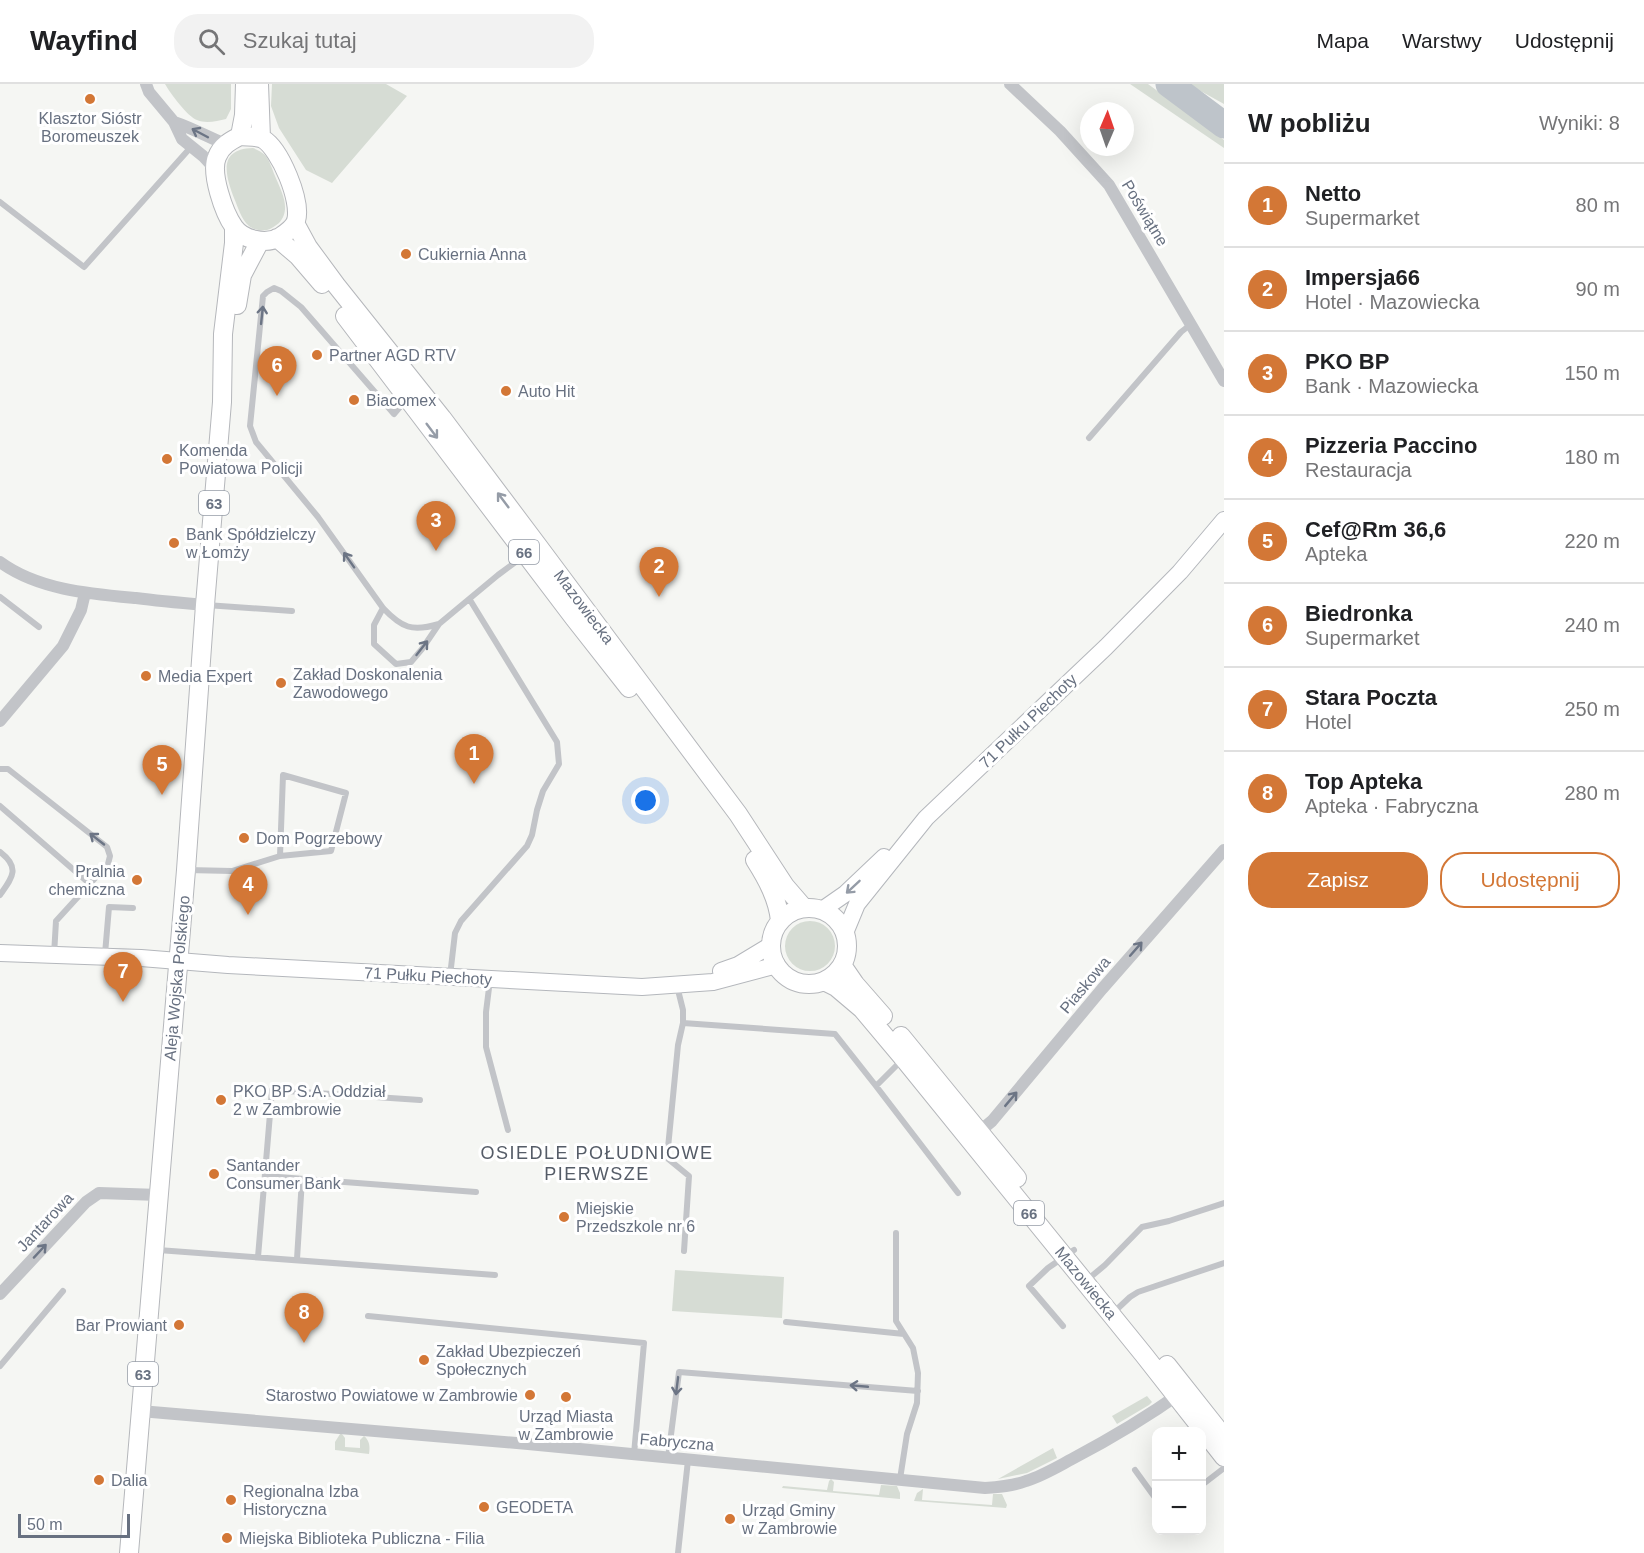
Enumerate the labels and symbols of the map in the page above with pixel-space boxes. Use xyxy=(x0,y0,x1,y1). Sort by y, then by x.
marker: Klasztor Sióstr Boromeuszek xyxy=(83,92,97,106)
north arrow xyxy=(1080,102,1134,156)
place label: Klasztor Sióstr Boromeuszek xyxy=(38,110,142,145)
one-way arrow xyxy=(192,127,209,139)
street label: Poświątne xyxy=(1119,177,1171,249)
place label: Cukiernia Anna xyxy=(418,246,527,263)
marker: Cukiernia Anna xyxy=(399,247,413,261)
one-way arrow xyxy=(257,305,268,325)
pin: 6 xyxy=(258,346,296,396)
place label: Partner AGD RTV xyxy=(329,347,456,364)
marker: Partner AGD RTV xyxy=(310,348,324,362)
place label: Auto Hit xyxy=(518,383,575,400)
marker: Auto Hit xyxy=(499,384,513,398)
place label: Biacomex xyxy=(366,392,436,409)
marker: Biacomex xyxy=(347,393,361,407)
one-way arrow xyxy=(426,422,439,438)
place label: Komenda Powiatowa Policji xyxy=(179,442,303,477)
marker: Komenda Powiatowa Policji xyxy=(160,452,174,466)
road number: 63 xyxy=(199,491,229,515)
one-way arrow xyxy=(497,492,509,508)
pin: 3 xyxy=(416,502,456,551)
place label: Bank Spółdzielczy w Łomży xyxy=(185,526,316,561)
marker: Bank Spółdzielczy w Łomży xyxy=(167,536,181,550)
road number: 66 xyxy=(509,540,539,564)
pin: 2 xyxy=(640,548,678,597)
one-way arrow xyxy=(343,553,355,569)
street label: Mazowiecka xyxy=(551,567,617,647)
one-way arrow xyxy=(416,641,429,657)
place label: Zakład Doskonalenia Zawodowego xyxy=(293,666,443,701)
place label: Media Expert xyxy=(158,668,253,685)
marker: Media Expert xyxy=(139,669,153,683)
street label: 71 Pułku Piechoty xyxy=(976,670,1080,772)
marker: Zakład Doskonalenia Zawodowego xyxy=(274,676,288,690)
pin: 1 xyxy=(454,734,494,784)
pin: 5 xyxy=(142,746,182,795)
your location xyxy=(631,786,660,815)
place label: Dom Pogrzebowy xyxy=(256,830,382,847)
marker: Dom Pogrzebowy xyxy=(237,831,251,845)
one-way arrow xyxy=(89,832,105,845)
place label: Pralnia chemiczna xyxy=(49,863,125,898)
pin: 4 xyxy=(228,866,268,915)
marker: Pralnia chemiczna xyxy=(130,873,144,887)
one-way arrow xyxy=(845,879,860,894)
street label: Aleja Wojska Polskiego xyxy=(161,894,193,1061)
one-way arrow xyxy=(1130,941,1143,957)
pin: 7 xyxy=(104,952,142,1002)
street label: Piaskowa xyxy=(1056,953,1114,1017)
street label: 71 Pułku Piechoty xyxy=(364,964,492,988)
place label: PKO BP S.A. Oddział 2 w Zambrowie xyxy=(233,1083,386,1118)
one-way arrow xyxy=(1004,1091,1017,1107)
marker: PKO BP S.A. Oddział 2 w Zambrowie xyxy=(214,1093,228,1107)
district label: OSIEDLE POŁUDNIOWE PIERWSZE xyxy=(480,1143,714,1184)
place label: Santander Consumer Bank xyxy=(226,1157,342,1192)
marker: Santander Consumer Bank xyxy=(207,1167,221,1181)
street label: Jantarowa xyxy=(14,1189,76,1255)
place label: Miejskie Przedszkole nr 6 xyxy=(576,1200,695,1235)
road number: 66 xyxy=(1014,1201,1044,1225)
marker: Miejskie Przedszkole nr 6 xyxy=(557,1210,571,1224)
street label: Mazowiecka xyxy=(1052,1243,1120,1323)
one-way arrow xyxy=(33,1244,47,1259)
pin: 8 xyxy=(284,1294,324,1343)
place label: Bar Prowiant xyxy=(75,1317,168,1334)
marker: Bar Prowiant xyxy=(172,1318,186,1332)
place label: Zakład Ubezpieczeń Społecznych xyxy=(436,1343,581,1378)
marker: Zakład Ubezpieczeń Społecznych xyxy=(417,1353,431,1367)
road number: 63 xyxy=(128,1362,158,1386)
one-way arrow xyxy=(671,1375,682,1395)
one-way arrow xyxy=(850,1380,870,1391)
place label: Starostwo Powiatowe w Zambrowie xyxy=(265,1387,518,1404)
marker: Starostwo Powiatowe w Zambrowie xyxy=(523,1388,537,1402)
marker: Urząd Miasta w Zambrowie xyxy=(559,1390,573,1404)
place label: Urząd Miasta w Zambrowie xyxy=(517,1408,614,1443)
street label: Fabryczna xyxy=(639,1430,715,1454)
place label: Dalia xyxy=(111,1472,148,1489)
marker: Dalia xyxy=(92,1473,106,1487)
place label: Regionalna Izba Historyczna xyxy=(243,1483,359,1518)
marker: Regionalna Izba Historyczna xyxy=(224,1493,238,1507)
place label: GEODETA xyxy=(496,1499,573,1516)
marker: GEODETA xyxy=(477,1500,491,1514)
place label: Urząd Gminy w Zambrowie xyxy=(741,1502,837,1537)
scale bar xyxy=(18,1511,130,1538)
marker: Urząd Gminy w Zambrowie xyxy=(723,1512,737,1526)
place label: Miejska Biblioteka Publiczna - Filia xyxy=(239,1530,485,1547)
marker: Miejska Biblioteka Publiczna - Filia xyxy=(220,1531,234,1545)

